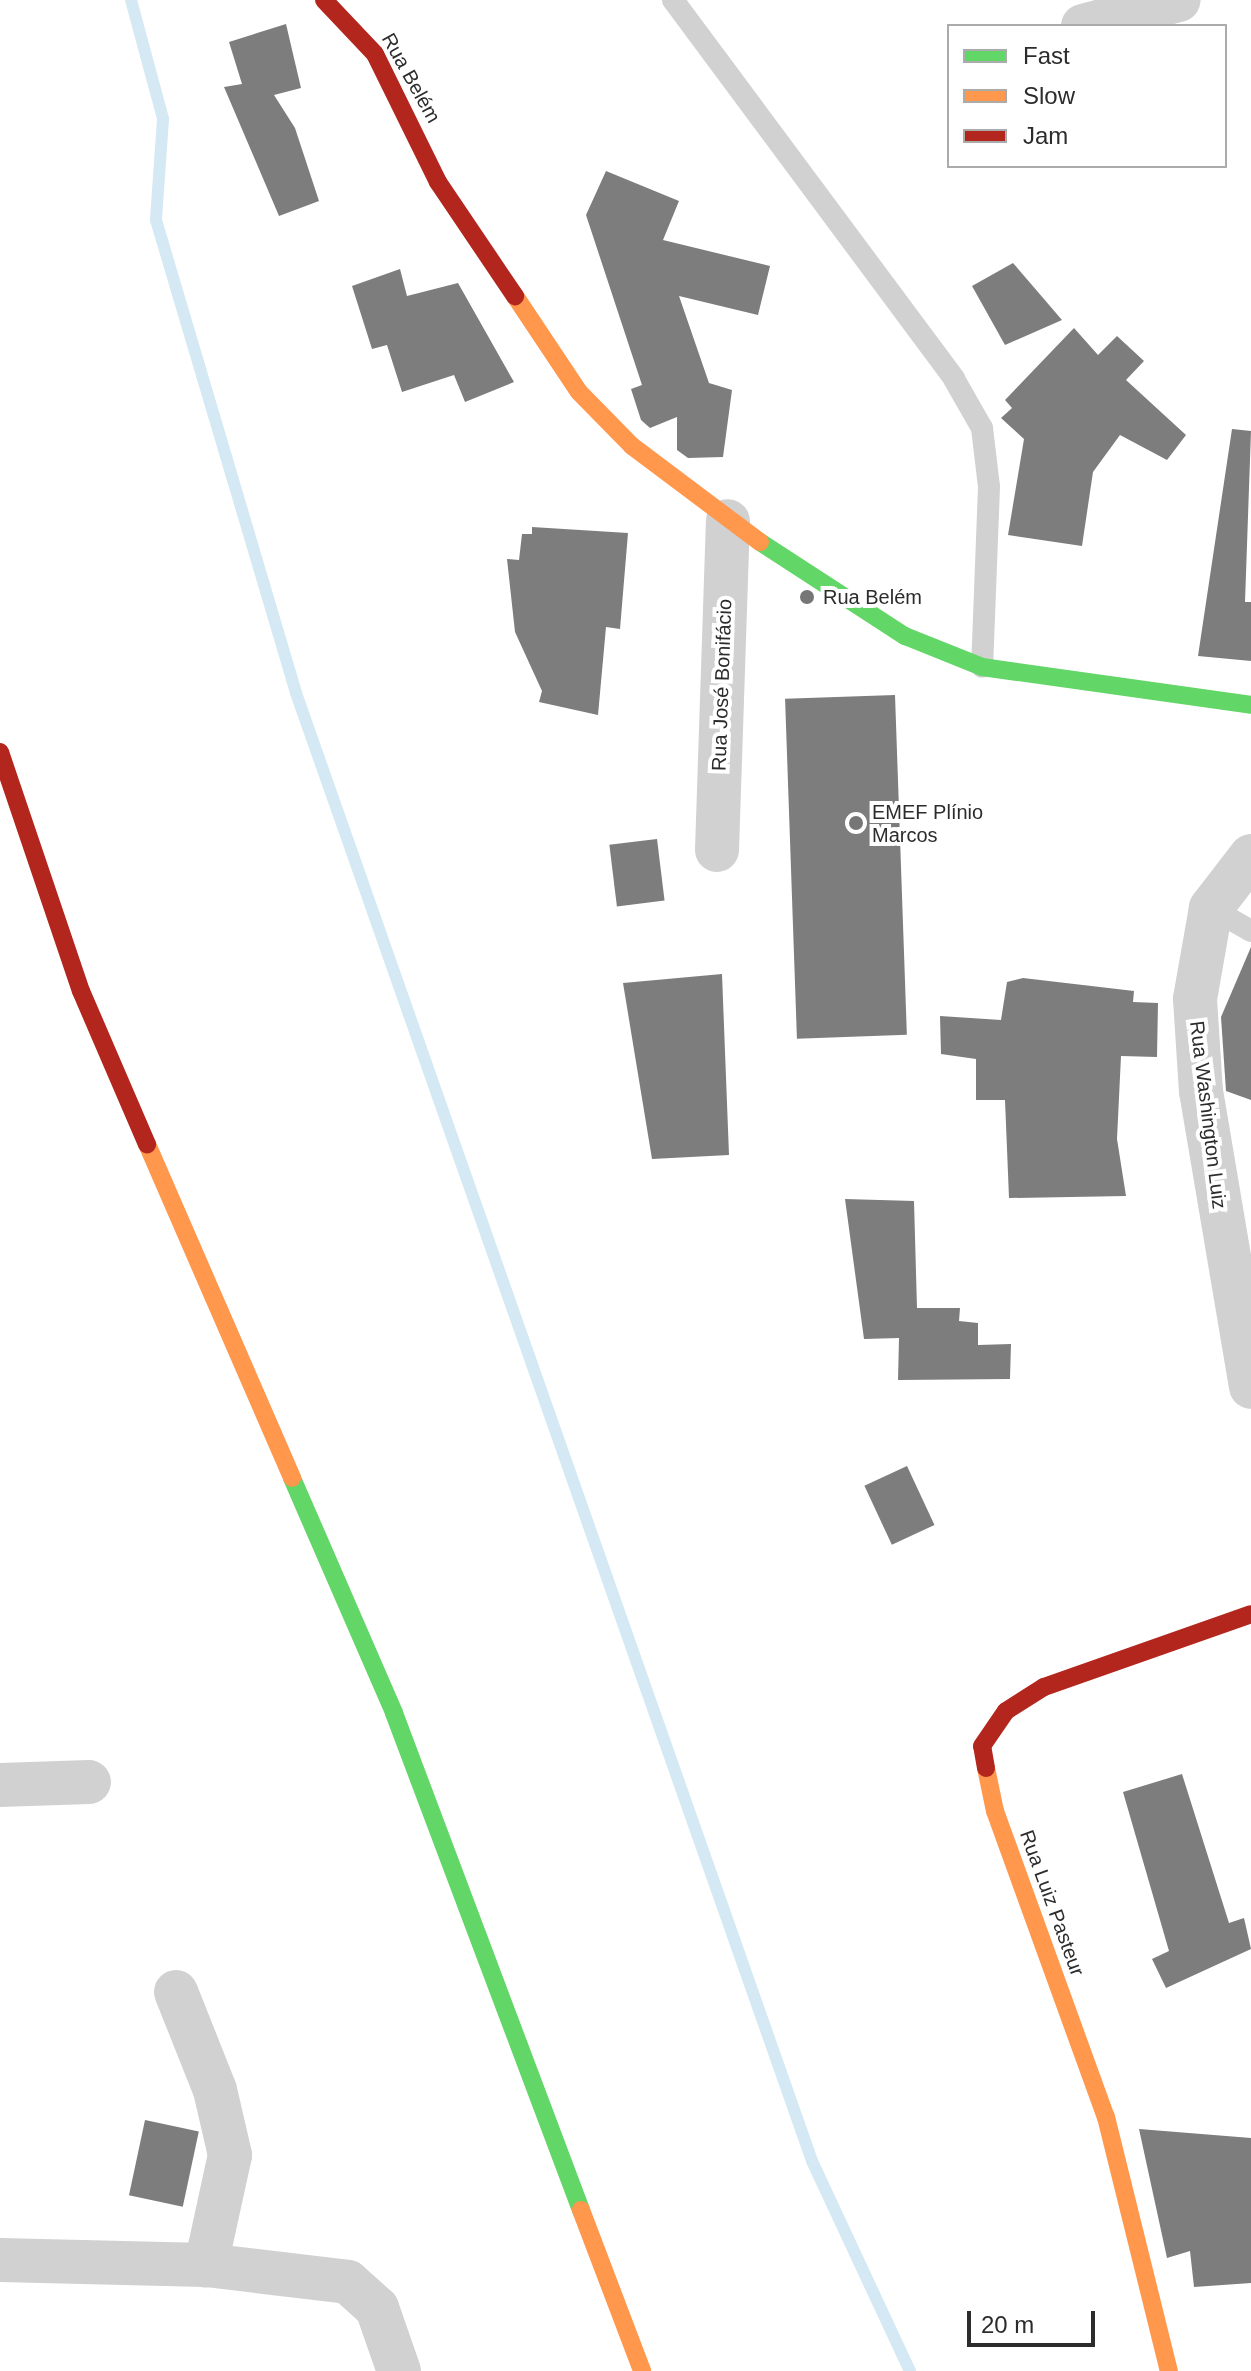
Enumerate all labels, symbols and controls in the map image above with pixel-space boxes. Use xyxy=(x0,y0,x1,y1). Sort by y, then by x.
legend xyxy=(947,24,1227,168)
street label: Rua Belém xyxy=(377,29,445,127)
text: Fast xyxy=(1023,42,1070,69)
text: Slow xyxy=(1023,82,1075,109)
text: Jam xyxy=(1023,122,1068,149)
place label: Rua Belém xyxy=(823,585,922,609)
marker: Rua Belém xyxy=(798,588,816,606)
street label: Rua José Bonifácio xyxy=(707,598,737,772)
place label: EMEF Plínio Marcos xyxy=(872,800,983,847)
marker: EMEF Plínio Marcos xyxy=(847,814,865,832)
street label: Rua Washington Luiz xyxy=(1185,1020,1231,1210)
street label: Rua Luiz Pasteur xyxy=(1014,1827,1090,1979)
scale bar xyxy=(971,2295,1099,2345)
text: 20 m xyxy=(981,2311,1034,2338)

